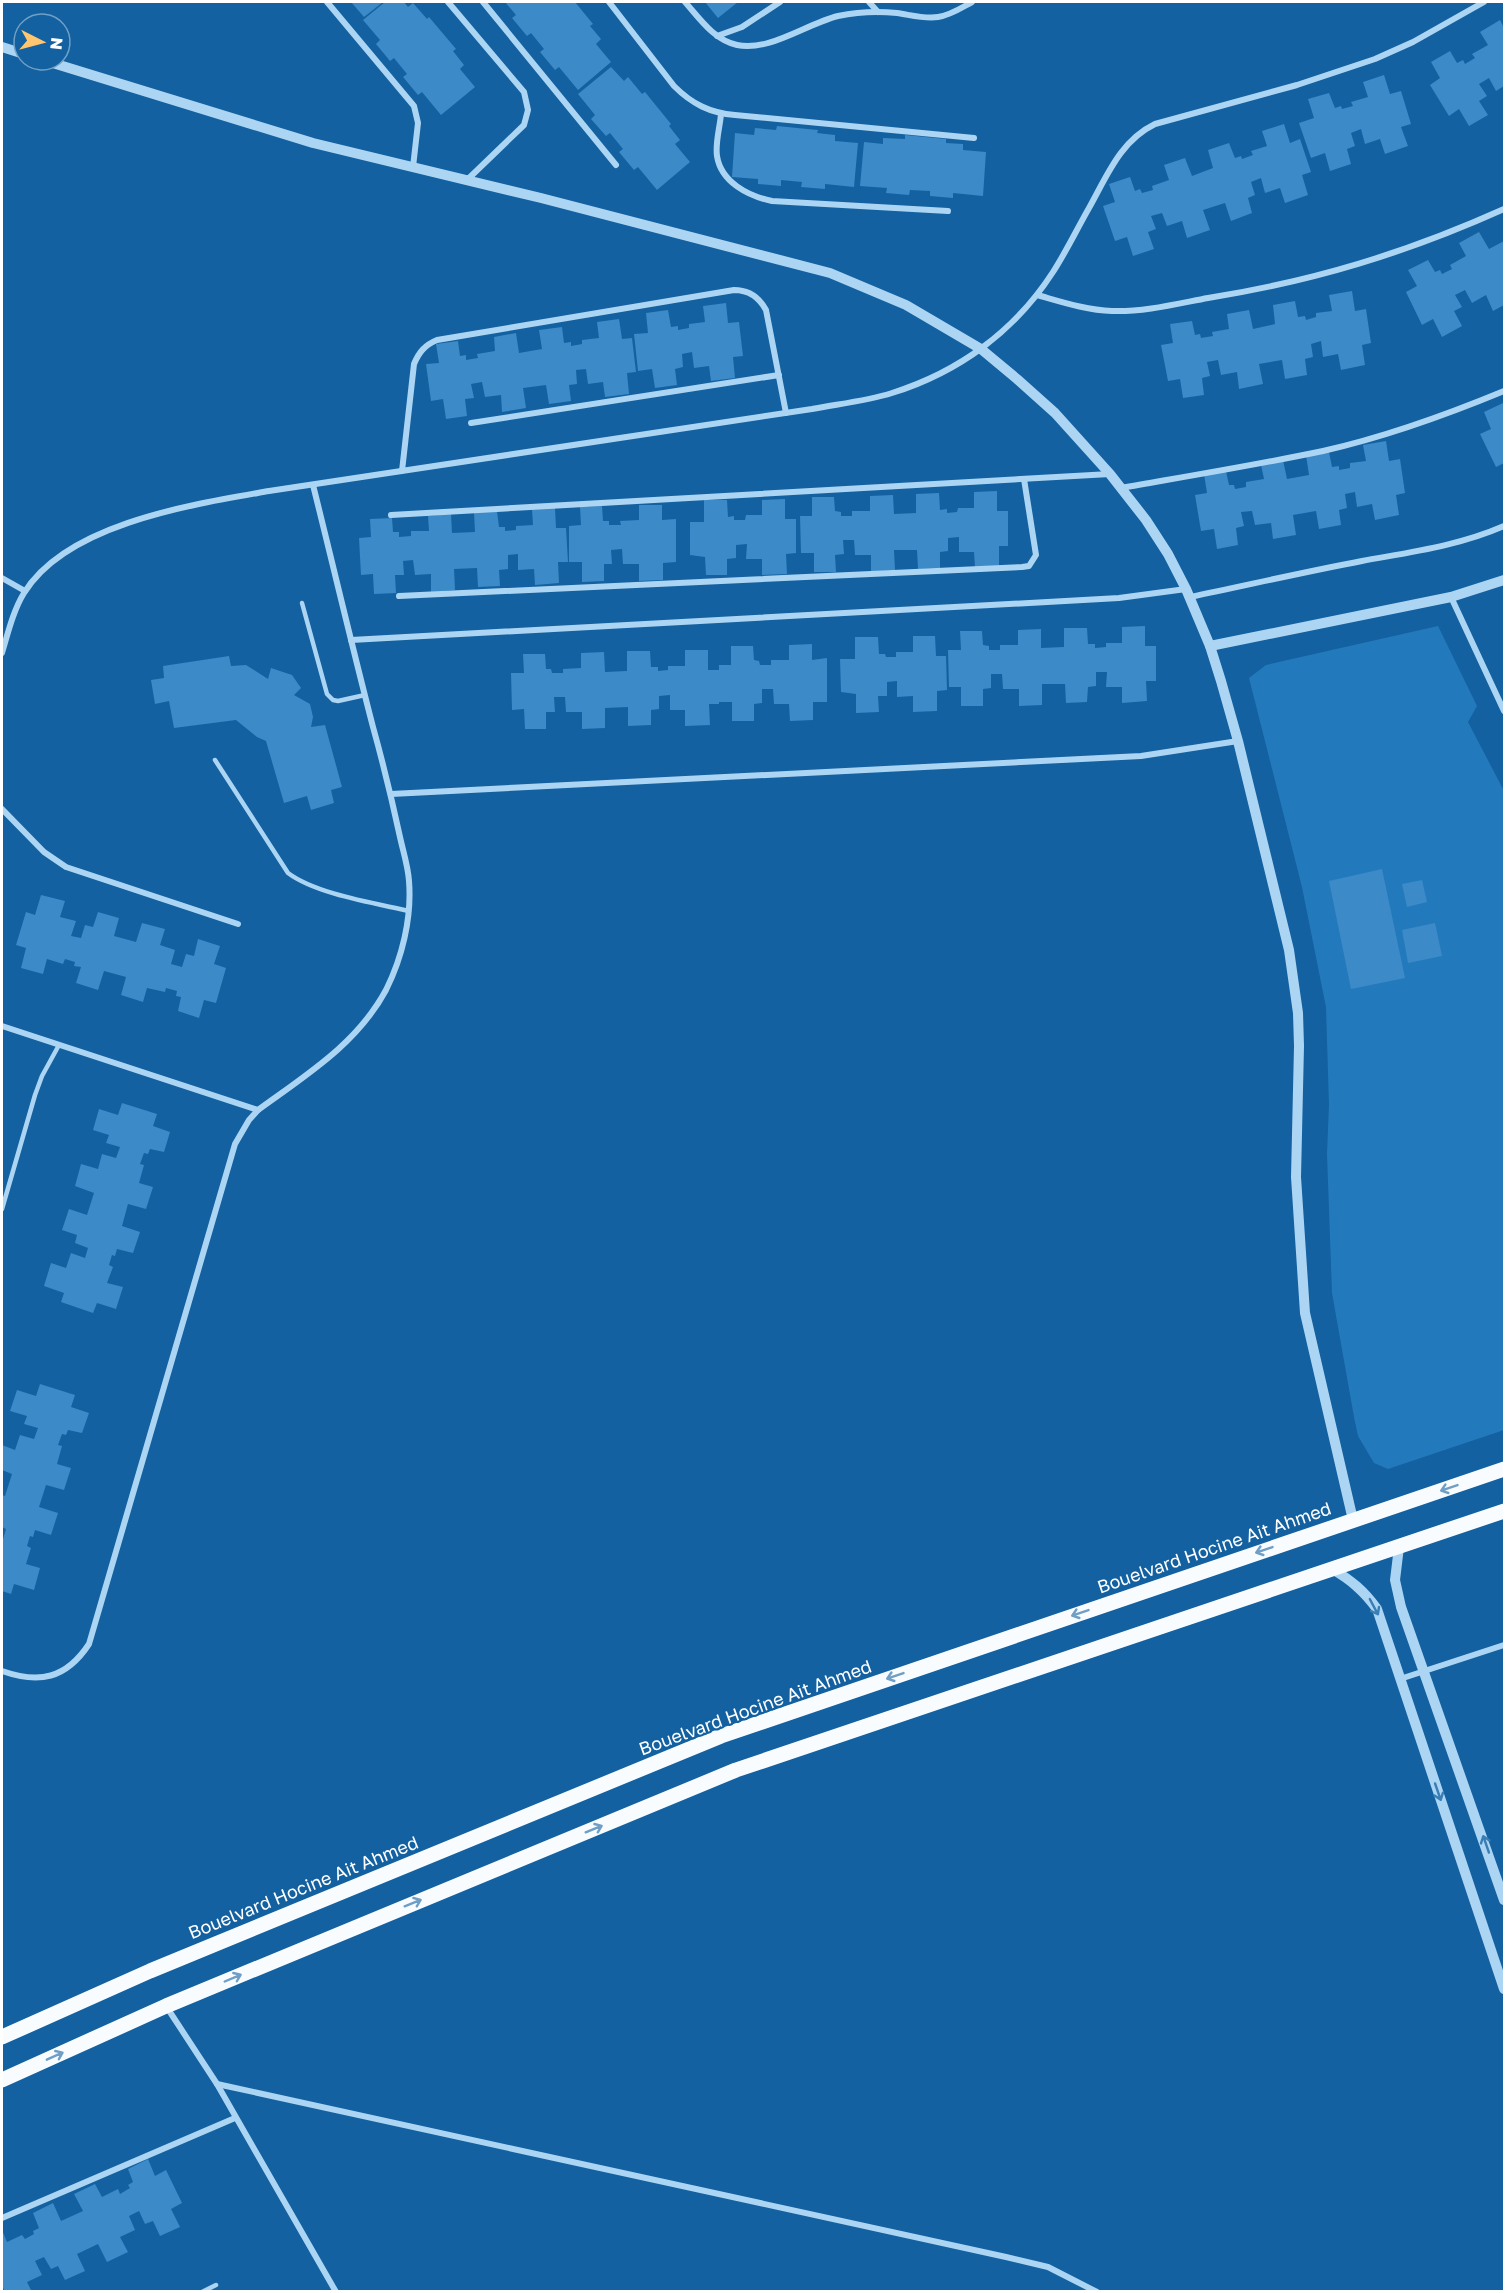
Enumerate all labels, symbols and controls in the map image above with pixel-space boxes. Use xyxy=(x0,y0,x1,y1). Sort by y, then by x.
north arrow xyxy=(12,12,72,72)
text: N xyxy=(46,36,67,51)
one-way arrow xyxy=(1440,1483,1459,1494)
street label: Bouelvard Hocine Ait Ahmed xyxy=(1094,1497,1334,1597)
one-way arrow xyxy=(1255,1546,1274,1557)
one-way arrow xyxy=(1369,1598,1380,1616)
one-way arrow xyxy=(1071,1609,1090,1620)
street label: Bouelvard Hocine Ait Ahmed xyxy=(636,1655,874,1759)
one-way arrow xyxy=(886,1672,905,1683)
one-way arrow xyxy=(1433,1782,1444,1801)
one-way arrow xyxy=(584,1823,603,1834)
street label: Bouelvard Hocine Ait Ahmed xyxy=(185,1831,421,1943)
one-way arrow xyxy=(1479,1836,1490,1854)
one-way arrow xyxy=(404,1897,422,1908)
one-way arrow xyxy=(224,1972,242,1983)
one-way arrow xyxy=(45,2050,63,2061)

